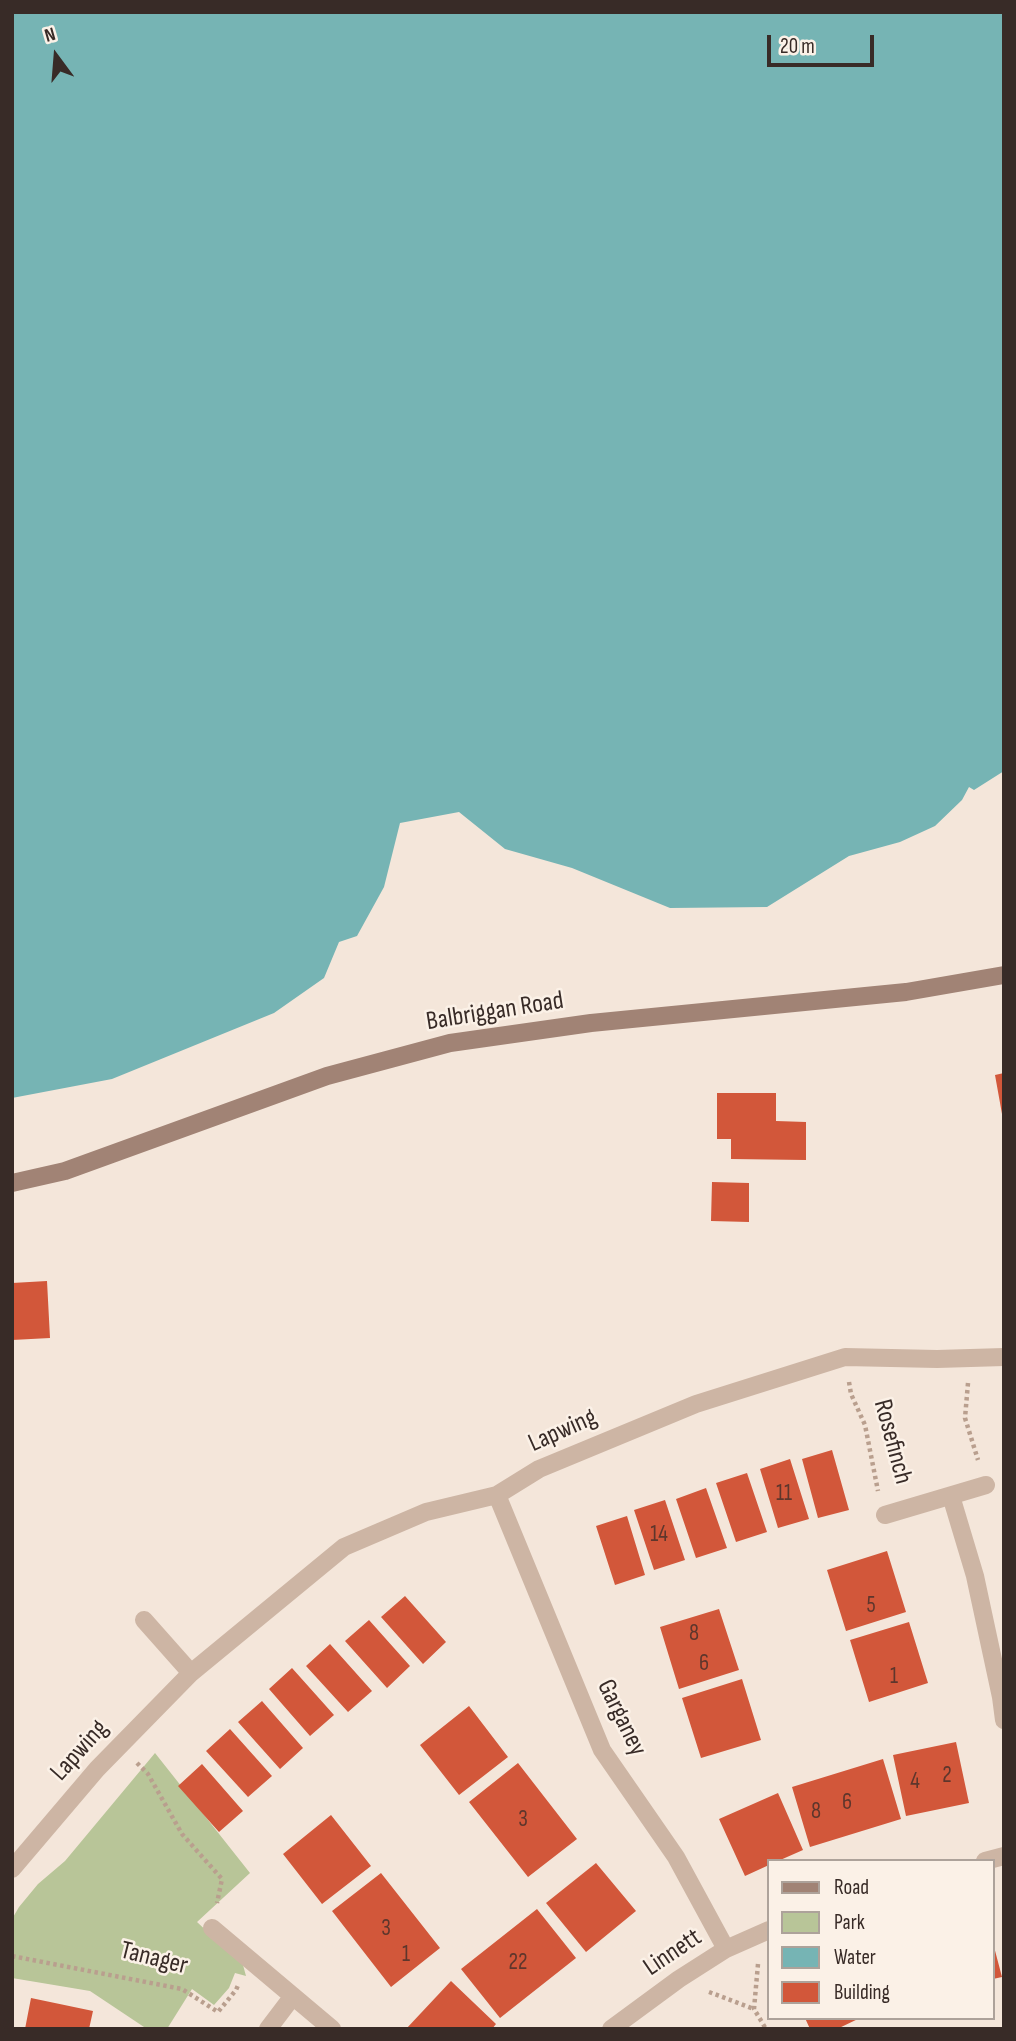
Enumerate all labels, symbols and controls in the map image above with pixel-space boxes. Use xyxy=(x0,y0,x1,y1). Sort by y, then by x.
north arrow xyxy=(21,21,91,91)
scale bar xyxy=(771,21,878,65)
text: N xyxy=(42,23,58,48)
text: 20 m xyxy=(780,34,815,59)
street label: Balbriggan Road xyxy=(424,986,566,1038)
street label: Rosefinch xyxy=(866,1396,918,1488)
street label: Lapwing xyxy=(524,1402,602,1460)
house number: 11 xyxy=(776,1480,792,1508)
house number: 14 xyxy=(650,1521,668,1549)
house number: 5 xyxy=(866,1592,876,1620)
house number: 8 xyxy=(689,1620,699,1648)
house number: 6 xyxy=(699,1650,709,1678)
house number: 1 xyxy=(890,1663,898,1691)
street label: Garganey xyxy=(589,1675,653,1761)
street label: Lapwing xyxy=(45,1714,115,1788)
house number: 2 xyxy=(942,1762,952,1790)
house number: 4 xyxy=(910,1768,920,1796)
house number: 6 xyxy=(842,1789,852,1817)
house number: 8 xyxy=(811,1798,821,1826)
house number: 3 xyxy=(518,1806,528,1834)
legend xyxy=(768,1859,995,2020)
text: Road xyxy=(834,1875,869,1900)
text: Park xyxy=(834,1910,865,1935)
house number: 3 xyxy=(381,1915,391,1943)
street label: Linnett xyxy=(638,1922,708,1984)
street label: Tanager xyxy=(117,1936,191,1982)
house number: 1 xyxy=(402,1941,410,1969)
text: Water xyxy=(834,1945,876,1970)
house number: 22 xyxy=(509,1949,527,1977)
text: Building xyxy=(834,1980,890,2005)

